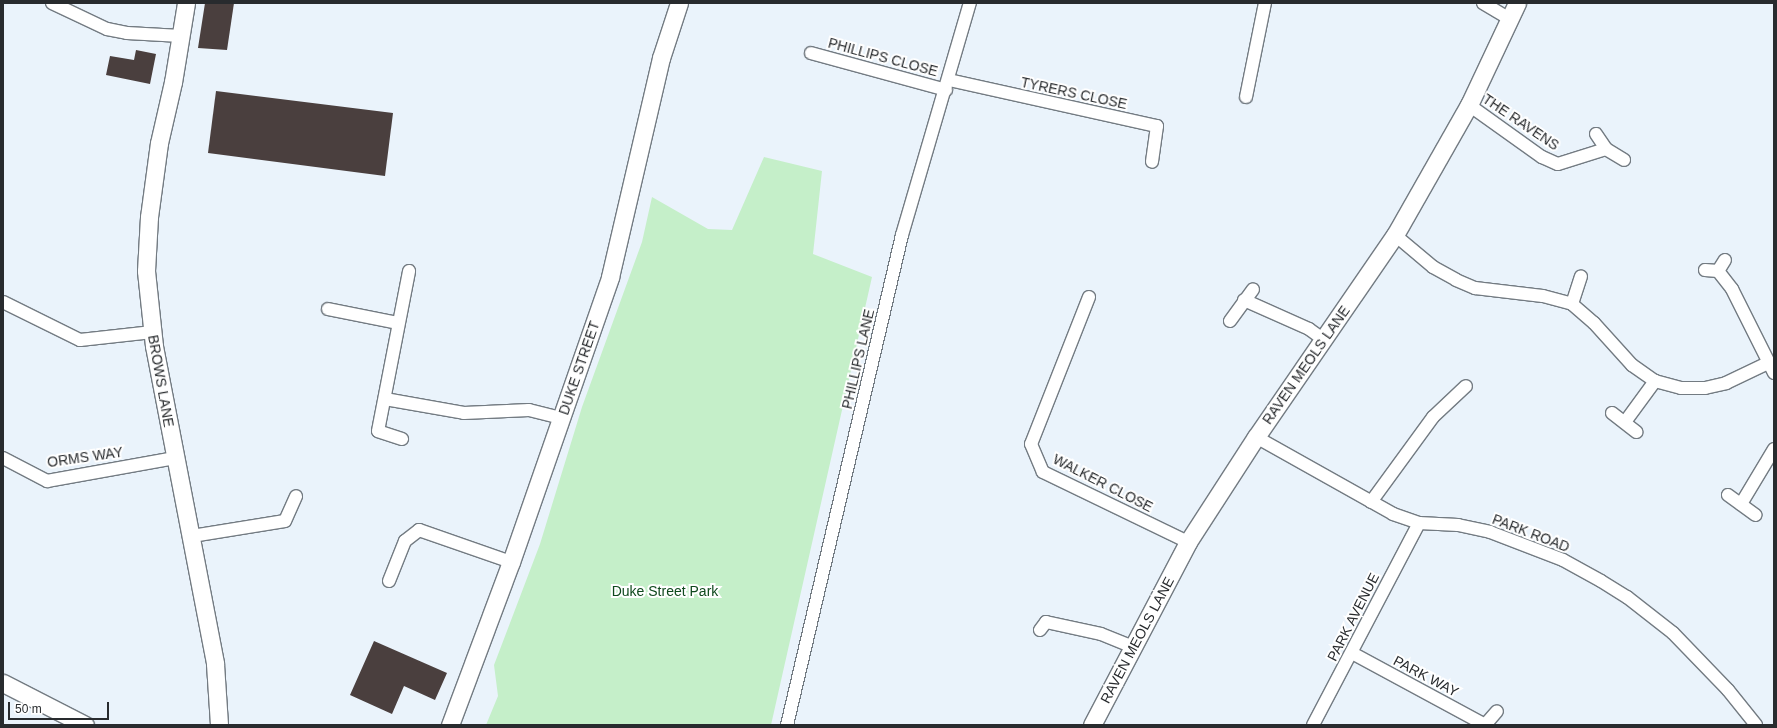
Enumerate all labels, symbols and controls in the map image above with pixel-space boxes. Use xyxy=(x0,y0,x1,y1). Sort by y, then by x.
street label: PHILLIPS CLOSE xyxy=(826,34,940,80)
street label: TYRERS CLOSE xyxy=(1019,74,1129,112)
street label: THE RAVENS xyxy=(1480,90,1562,154)
street label: RAVEN MEOLS LANE xyxy=(1259,303,1353,427)
street label: PHILLIPS LANE xyxy=(838,307,878,411)
street label: DUKE STREET xyxy=(555,319,603,417)
street label: BROWS LANE xyxy=(145,334,177,428)
street label: ORMS WAY xyxy=(46,443,124,471)
street label: WALKER CLOSE xyxy=(1050,451,1156,515)
street label: PARK ROAD xyxy=(1490,511,1572,555)
street label: PARK AVENUE xyxy=(1323,570,1383,664)
street label: RAVEN MEOLS LANE xyxy=(1097,574,1177,706)
park label: Duke Street Park xyxy=(612,583,718,599)
street label: PARK WAY xyxy=(1391,652,1461,700)
scale bar xyxy=(10,694,111,720)
text: 50 m xyxy=(15,702,42,716)

